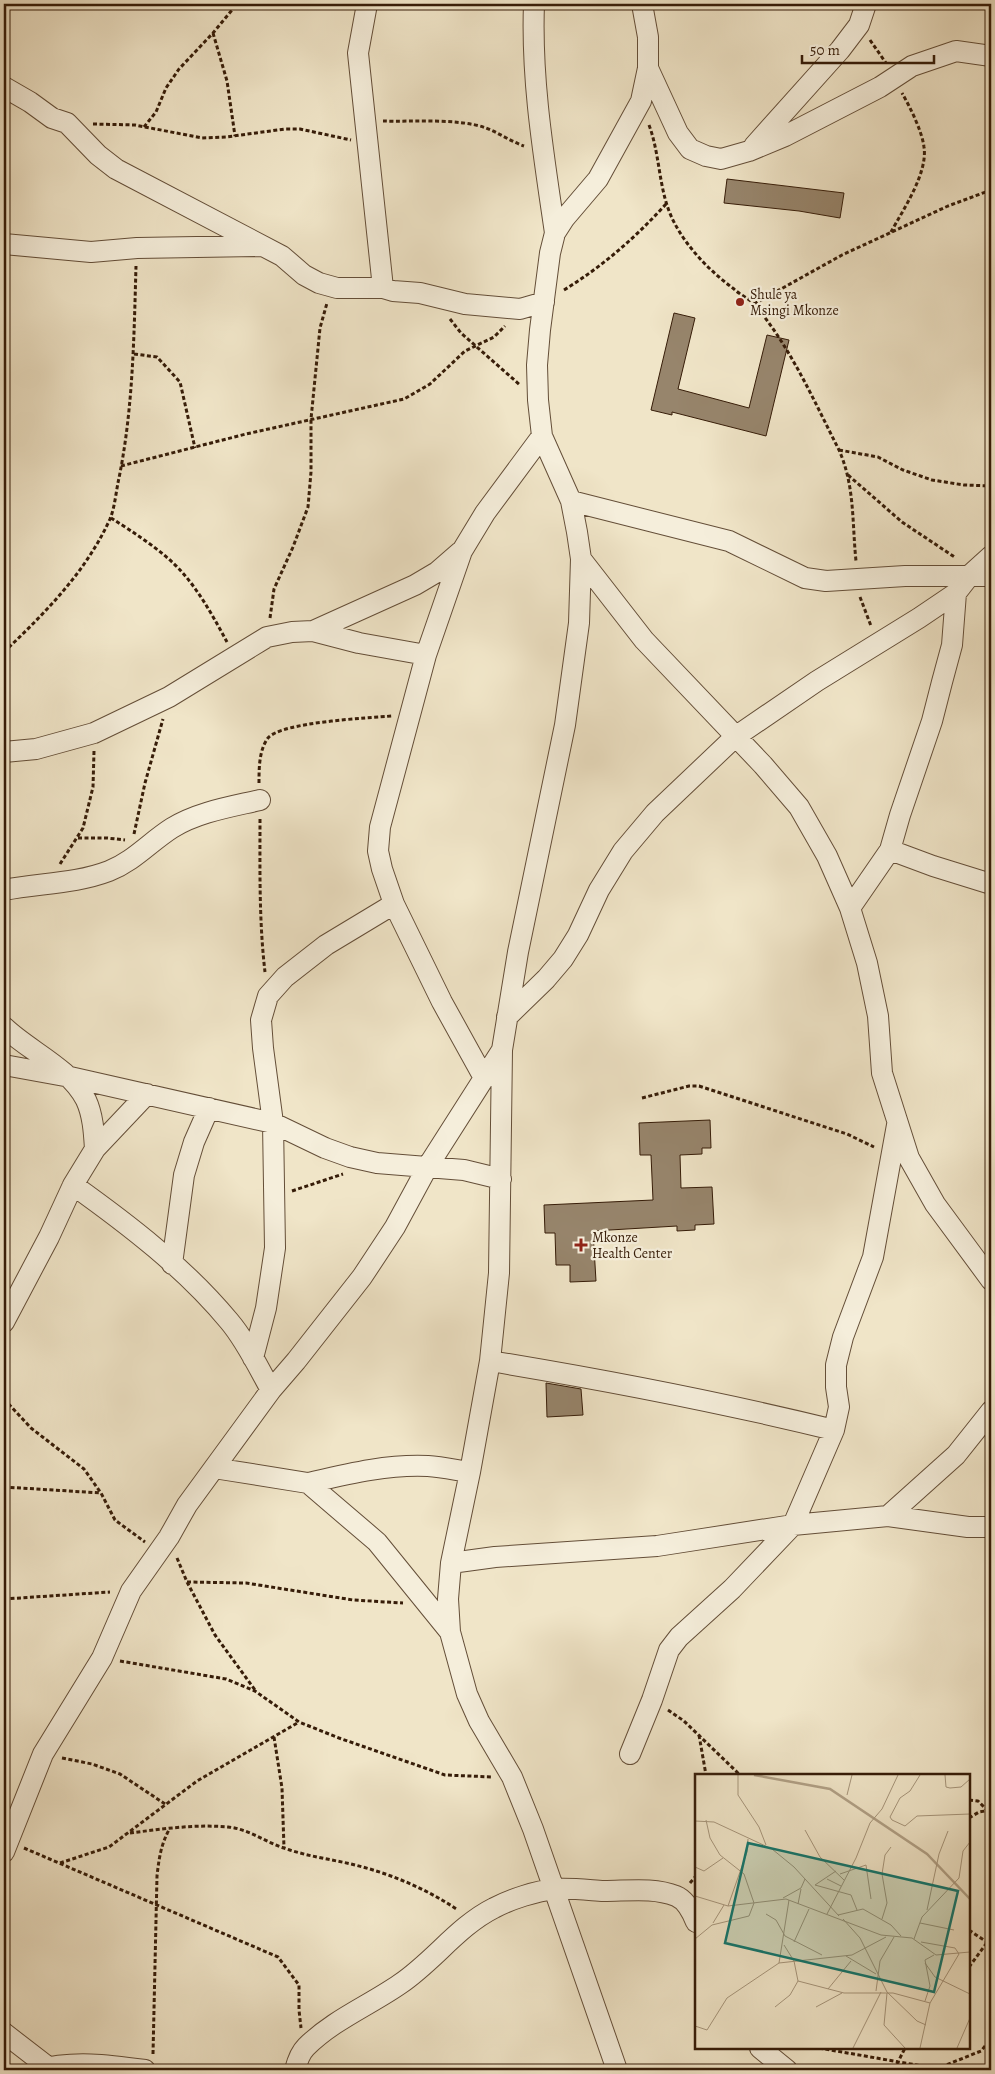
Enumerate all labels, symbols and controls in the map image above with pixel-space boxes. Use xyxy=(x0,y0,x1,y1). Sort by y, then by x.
scale bar xyxy=(802,32,935,64)
text: 50 m xyxy=(810,40,840,60)
place label: Shule ya Msingi Mkonze xyxy=(750,285,839,320)
marker: Shule ya Msingi Mkonze xyxy=(734,296,746,308)
place label: Mkonze Health Center xyxy=(592,1228,673,1263)
marker: Mkonze Health Center xyxy=(574,1238,588,1252)
inset map xyxy=(695,1774,970,2049)

